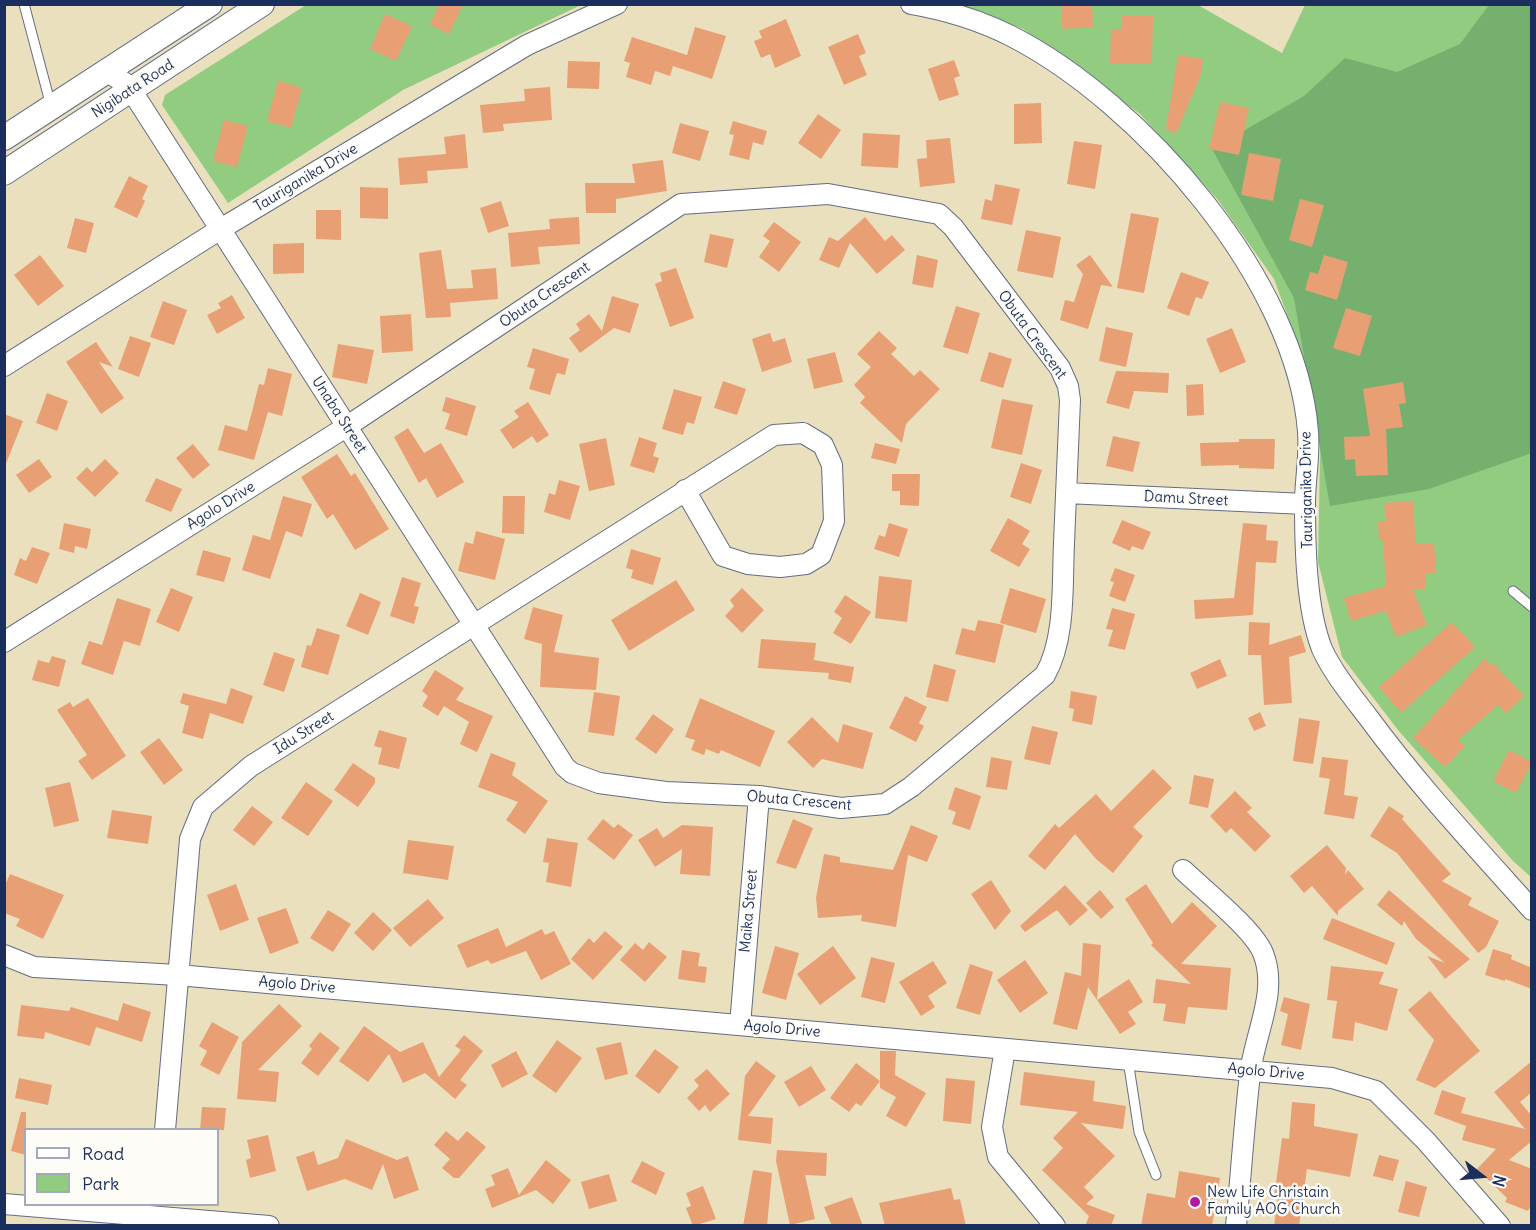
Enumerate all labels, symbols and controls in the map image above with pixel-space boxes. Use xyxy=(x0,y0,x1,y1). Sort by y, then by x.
street label: Nigibata Road xyxy=(88,56,178,122)
street label: Tauriganika Drive xyxy=(251,140,361,216)
street label: Obuta Crescent xyxy=(496,258,594,332)
street label: Obuta Crescent xyxy=(994,287,1070,383)
street label: Unaba Street xyxy=(308,373,370,457)
street label: Tauriganika Drive xyxy=(1297,431,1317,549)
street label: Agolo Drive xyxy=(183,478,259,534)
street label: Damu Street xyxy=(1143,488,1229,510)
street label: Idu Street xyxy=(271,707,337,759)
street label: Obuta Crescent xyxy=(746,787,852,815)
street label: Maika Street xyxy=(736,869,762,953)
street label: Agolo Drive xyxy=(258,973,336,997)
street label: Agolo Drive xyxy=(743,1017,821,1041)
street label: Agolo Drive xyxy=(1227,1060,1305,1084)
legend xyxy=(24,1128,219,1206)
text: Road xyxy=(82,1142,124,1165)
north arrow xyxy=(1452,1146,1512,1206)
text: Park xyxy=(82,1172,119,1195)
text: N xyxy=(1488,1173,1510,1189)
place label: New Life Christain Family AOG Church xyxy=(1207,1184,1340,1219)
marker: New Life Christain Family AOG Church xyxy=(1188,1195,1202,1209)

